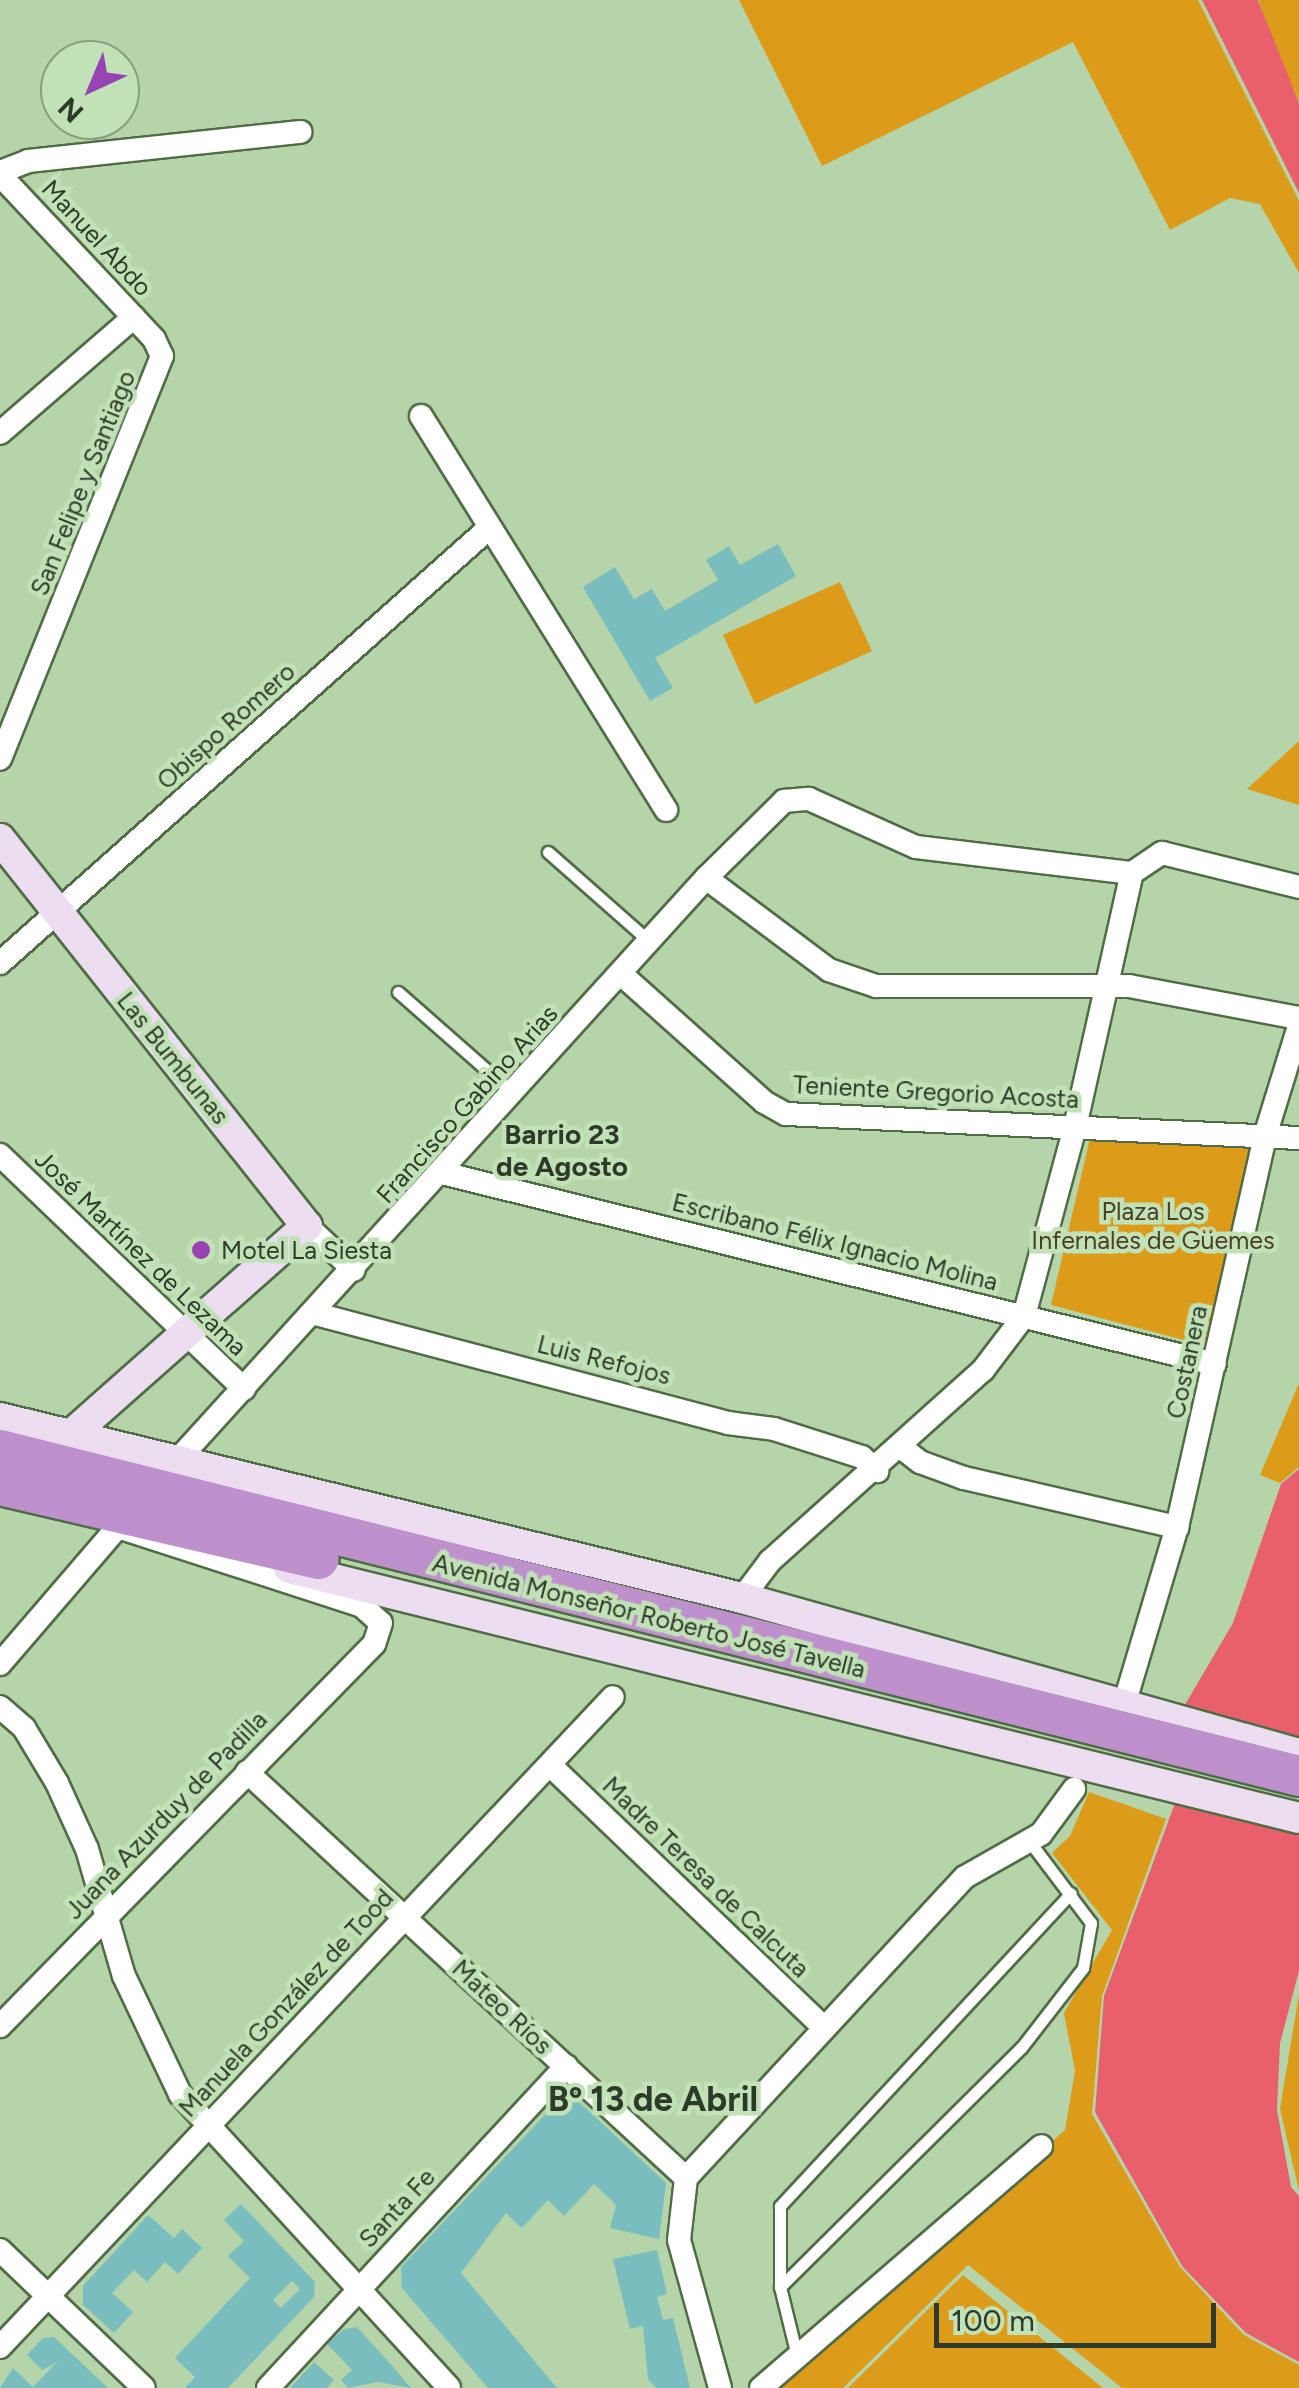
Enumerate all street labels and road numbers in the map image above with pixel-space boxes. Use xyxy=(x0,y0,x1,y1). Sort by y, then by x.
street label: Manuel Abdo xyxy=(36,174,158,302)
street label: San Felipe y Santiago xyxy=(24,366,142,600)
street label: Obispo Romero xyxy=(151,656,301,796)
street label: Las Bumbunas xyxy=(111,986,235,1130)
street label: Francisco Gabino Arias xyxy=(370,999,564,1209)
street label: Teniente Gregorio Acosta xyxy=(792,1070,1080,1114)
street label: José Martínez de Lezama xyxy=(29,1144,253,1362)
street label: Escribano Félix Ignacio Molina xyxy=(669,1187,1001,1297)
street label: Costanera xyxy=(1160,1303,1214,1421)
street label: Luis Refojos xyxy=(534,1329,674,1391)
street label: Avenida Monseñor Roberto José Tavella xyxy=(429,1548,869,1684)
street label: Juana Azurduy de Padilla xyxy=(59,1705,273,1925)
street label: Madre Teresa de Calcuta xyxy=(596,1770,816,1984)
street label: Manuela González de Tood xyxy=(173,1883,399,2123)
street label: Mateo Ríos xyxy=(446,1953,558,2061)
street label: Santa Fe xyxy=(353,2162,441,2254)

